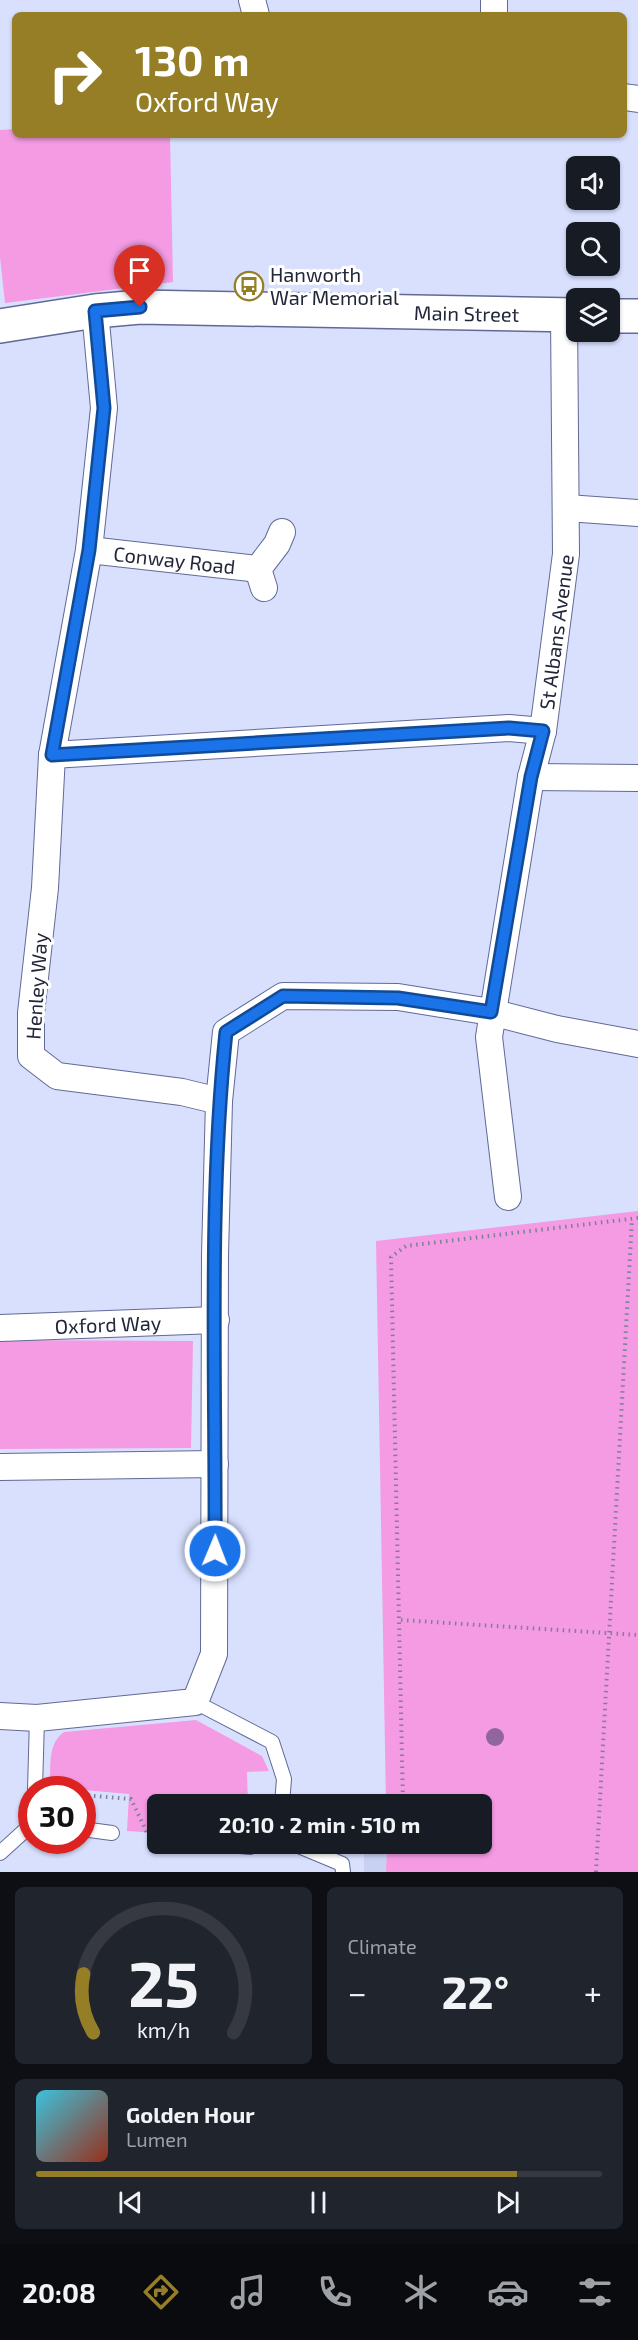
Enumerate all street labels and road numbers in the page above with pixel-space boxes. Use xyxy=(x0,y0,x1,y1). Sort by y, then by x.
street label: Main Street xyxy=(414,300,520,326)
street label: Conway Road xyxy=(112,541,237,578)
street label: St Albans Avenue xyxy=(534,553,578,711)
street label: Henley Way xyxy=(20,931,52,1040)
street label: Oxford Way xyxy=(54,1310,162,1338)

